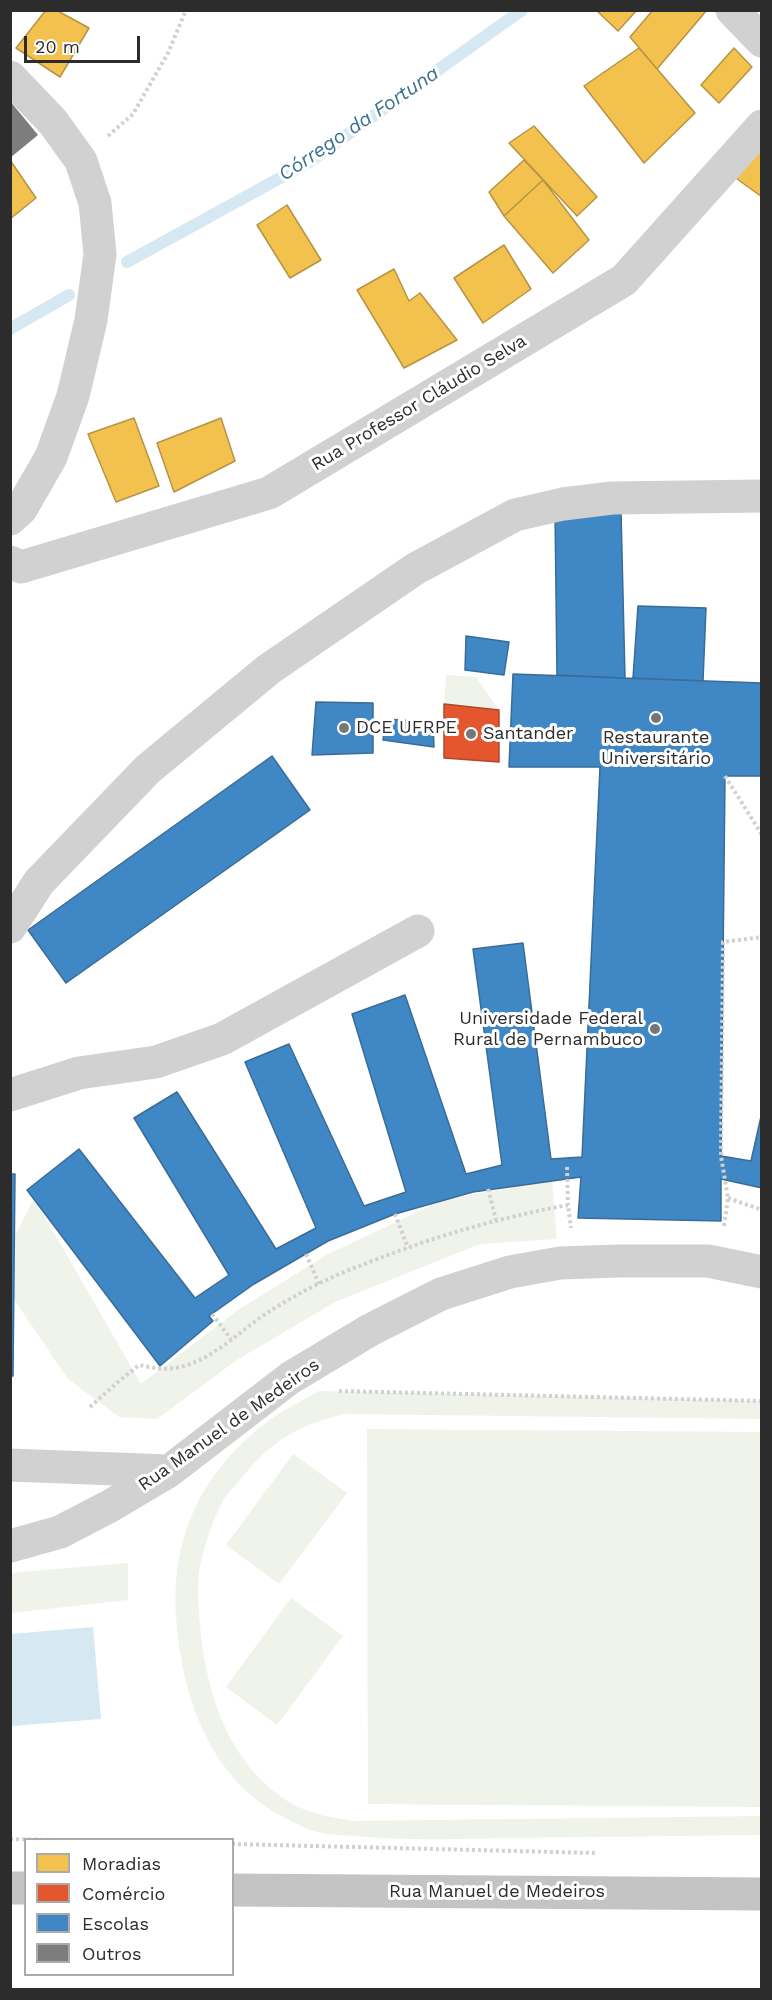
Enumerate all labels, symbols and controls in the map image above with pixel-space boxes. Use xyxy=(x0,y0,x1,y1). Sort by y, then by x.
scale bar xyxy=(27,24,142,62)
text: 20 m xyxy=(35,36,80,57)
water label: Córrego da Fortuna xyxy=(274,61,444,187)
street label: Rua Professor Cláudio Selva xyxy=(308,330,530,476)
marker: Restaurante Universitário xyxy=(649,711,663,725)
place label: DCE UFRPE xyxy=(356,717,457,739)
marker: DCE UFRPE xyxy=(337,721,351,735)
place label: Santander xyxy=(483,723,573,745)
marker: Santander xyxy=(464,727,478,741)
place label: Restaurante Universitário xyxy=(601,727,711,770)
place label: Universidade Federal Rural de Pernambuco xyxy=(453,1008,643,1050)
marker: Universidade Federal Rural de Pernambuco xyxy=(648,1022,662,1036)
street label: Rua Manuel de Medeiros xyxy=(134,1354,324,1496)
legend xyxy=(24,1838,234,1976)
text: Moradias xyxy=(82,1853,161,1874)
street label: Rua Manuel de Medeiros xyxy=(389,1881,605,1903)
text: Comércio xyxy=(82,1883,165,1904)
text: Escolas xyxy=(82,1913,149,1934)
text: Outros xyxy=(82,1943,141,1964)

